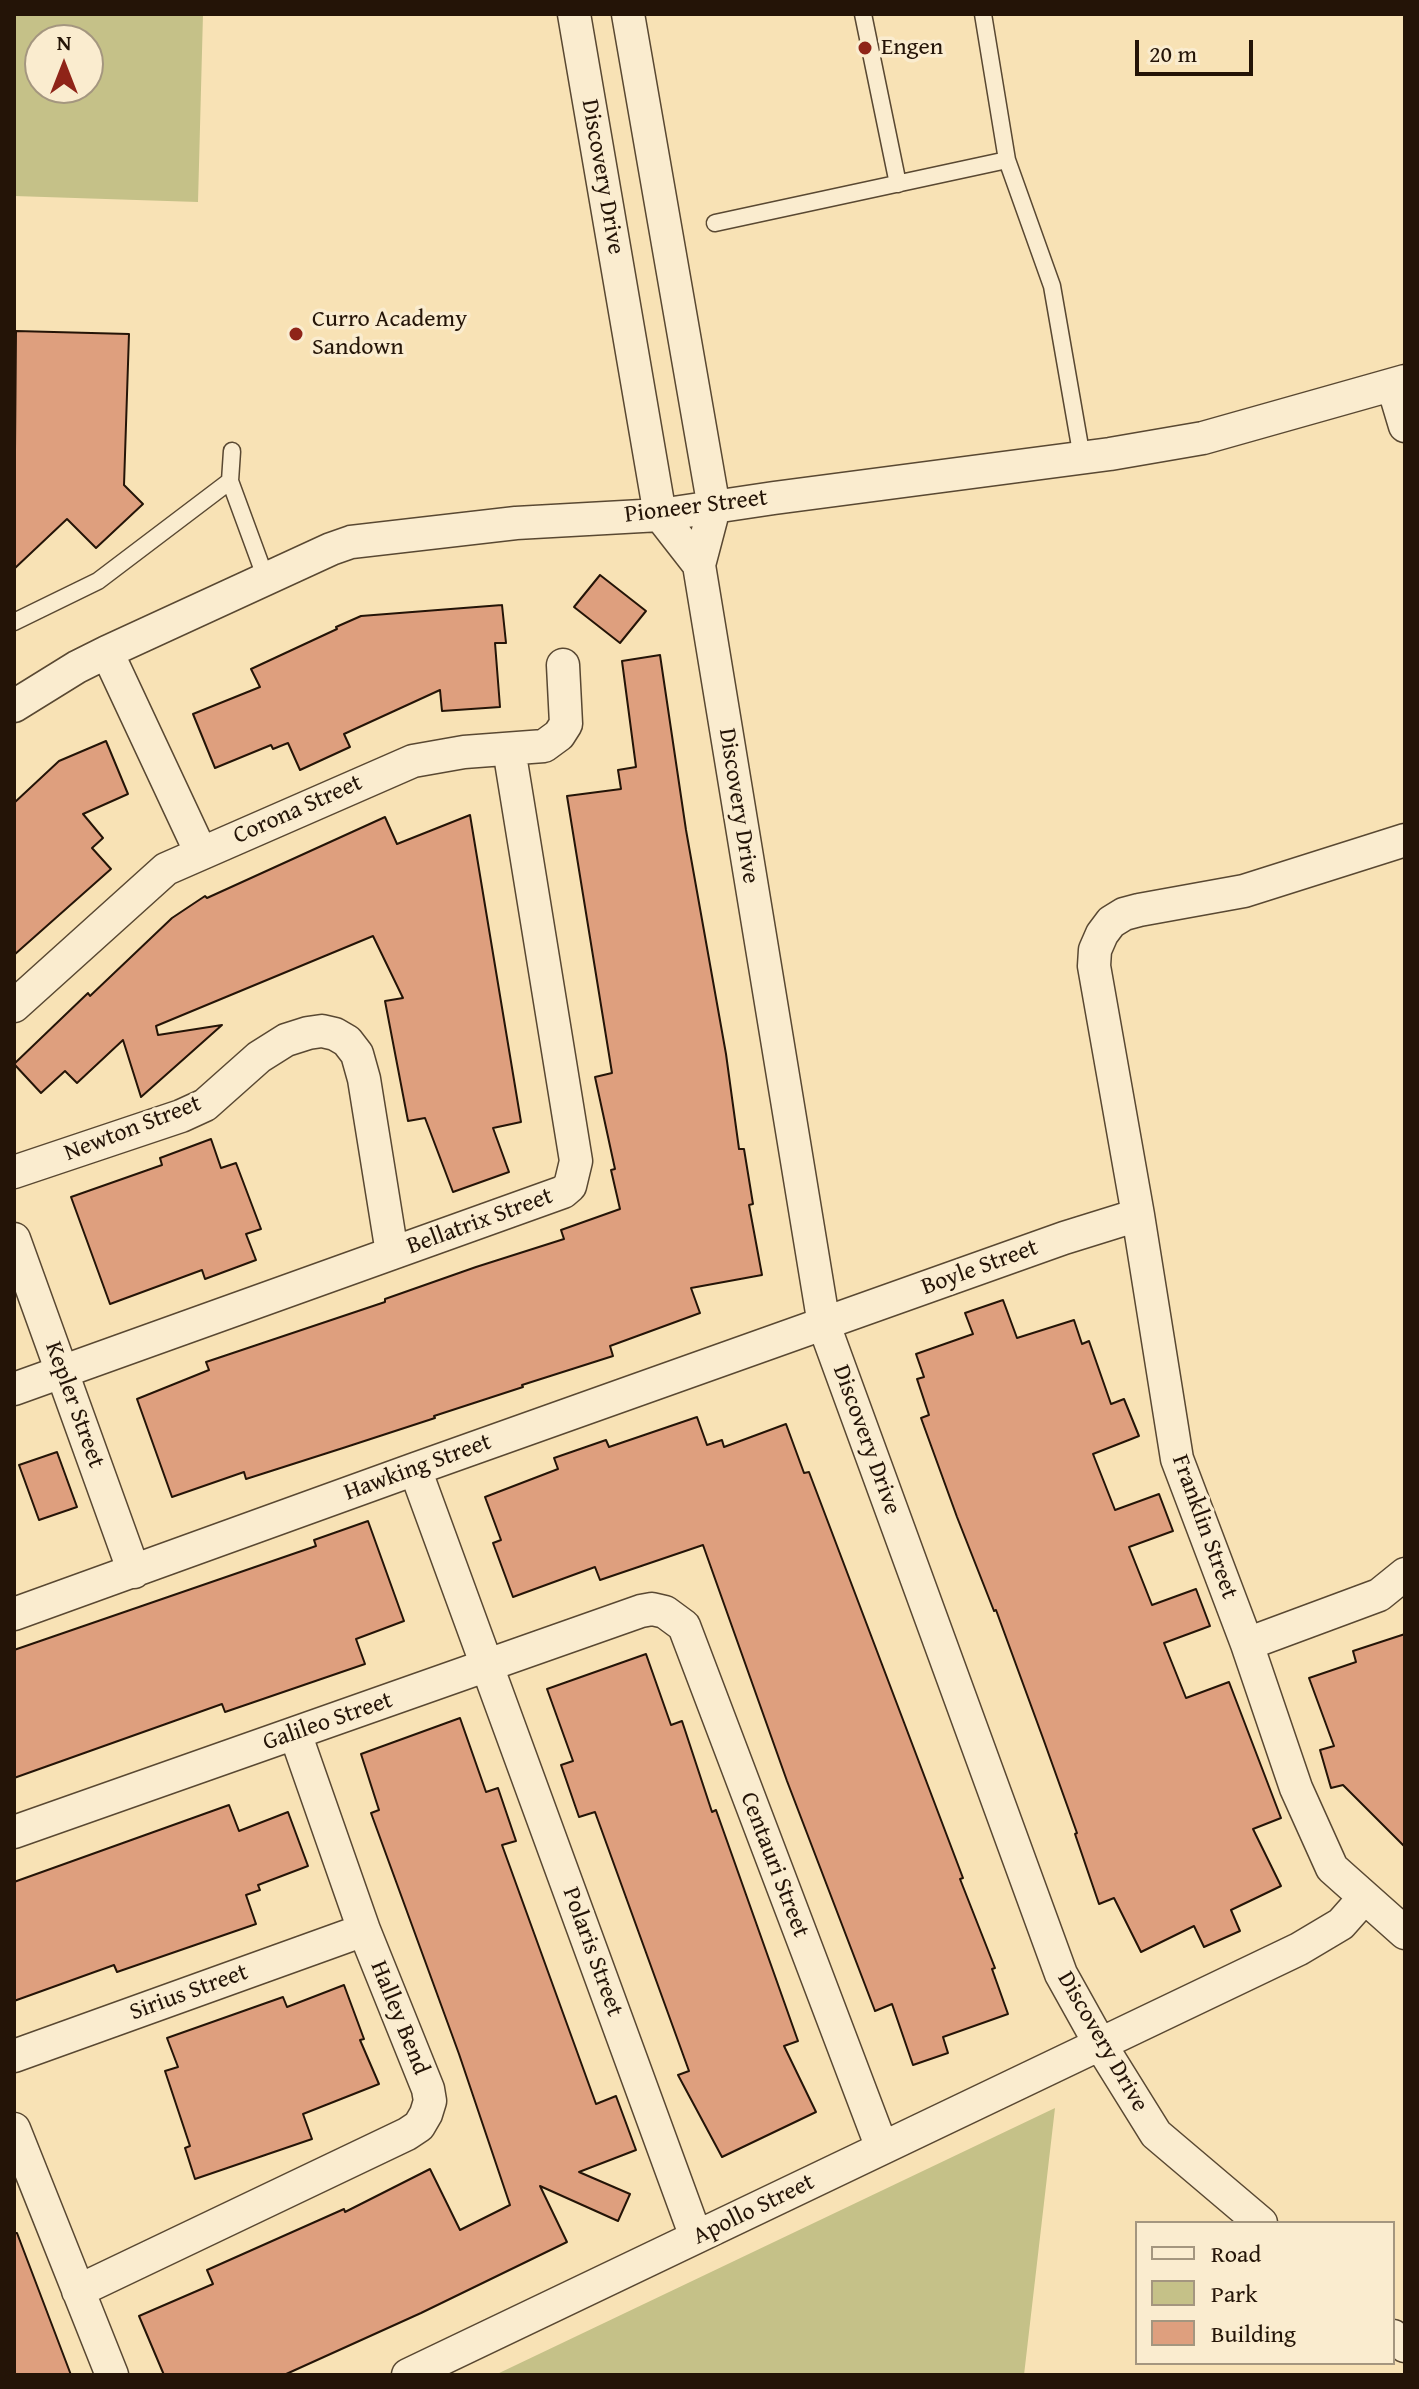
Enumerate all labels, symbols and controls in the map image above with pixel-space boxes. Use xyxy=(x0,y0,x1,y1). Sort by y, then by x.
north arrow xyxy=(24,24,104,104)
scale bar xyxy=(1139,24,1257,74)
text: N xyxy=(57,26,71,58)
place label: Engen xyxy=(881,34,943,62)
text: 20 m xyxy=(1149,36,1197,71)
marker: Engen xyxy=(856,39,874,57)
street label: Discovery Drive xyxy=(574,97,630,257)
place label: Curro Academy Sandown xyxy=(312,306,467,362)
marker: Curro Academy Sandown xyxy=(287,325,305,343)
street label: Pioneer Street xyxy=(623,484,769,530)
street label: Discovery Drive xyxy=(712,726,764,886)
street label: Corona Street xyxy=(229,769,367,851)
street label: Newton Street xyxy=(61,1090,205,1168)
street label: Bellatrix Street xyxy=(403,1182,557,1262)
street label: Boyle Street xyxy=(918,1234,1042,1302)
street label: Kepler Street xyxy=(38,1338,110,1472)
street label: Discovery Drive xyxy=(826,1361,906,1519)
street label: Hawking Street xyxy=(341,1428,495,1508)
street label: Franklin Street xyxy=(1165,1451,1243,1603)
street label: Galileo Street xyxy=(259,1686,397,1758)
street label: Centauri Street xyxy=(733,1788,815,1942)
street label: Polaris Street xyxy=(555,1883,629,2021)
street label: Halley Bend xyxy=(363,1957,435,2079)
street label: Sirius Street xyxy=(126,1958,252,2028)
street label: Discovery Drive xyxy=(1050,1967,1154,2117)
street label: Apollo Street xyxy=(689,2168,819,2252)
legend xyxy=(1135,2221,1395,2365)
text: Road xyxy=(1211,2236,1261,2271)
text: Park xyxy=(1211,2276,1257,2311)
text: Building xyxy=(1211,2316,1296,2351)

